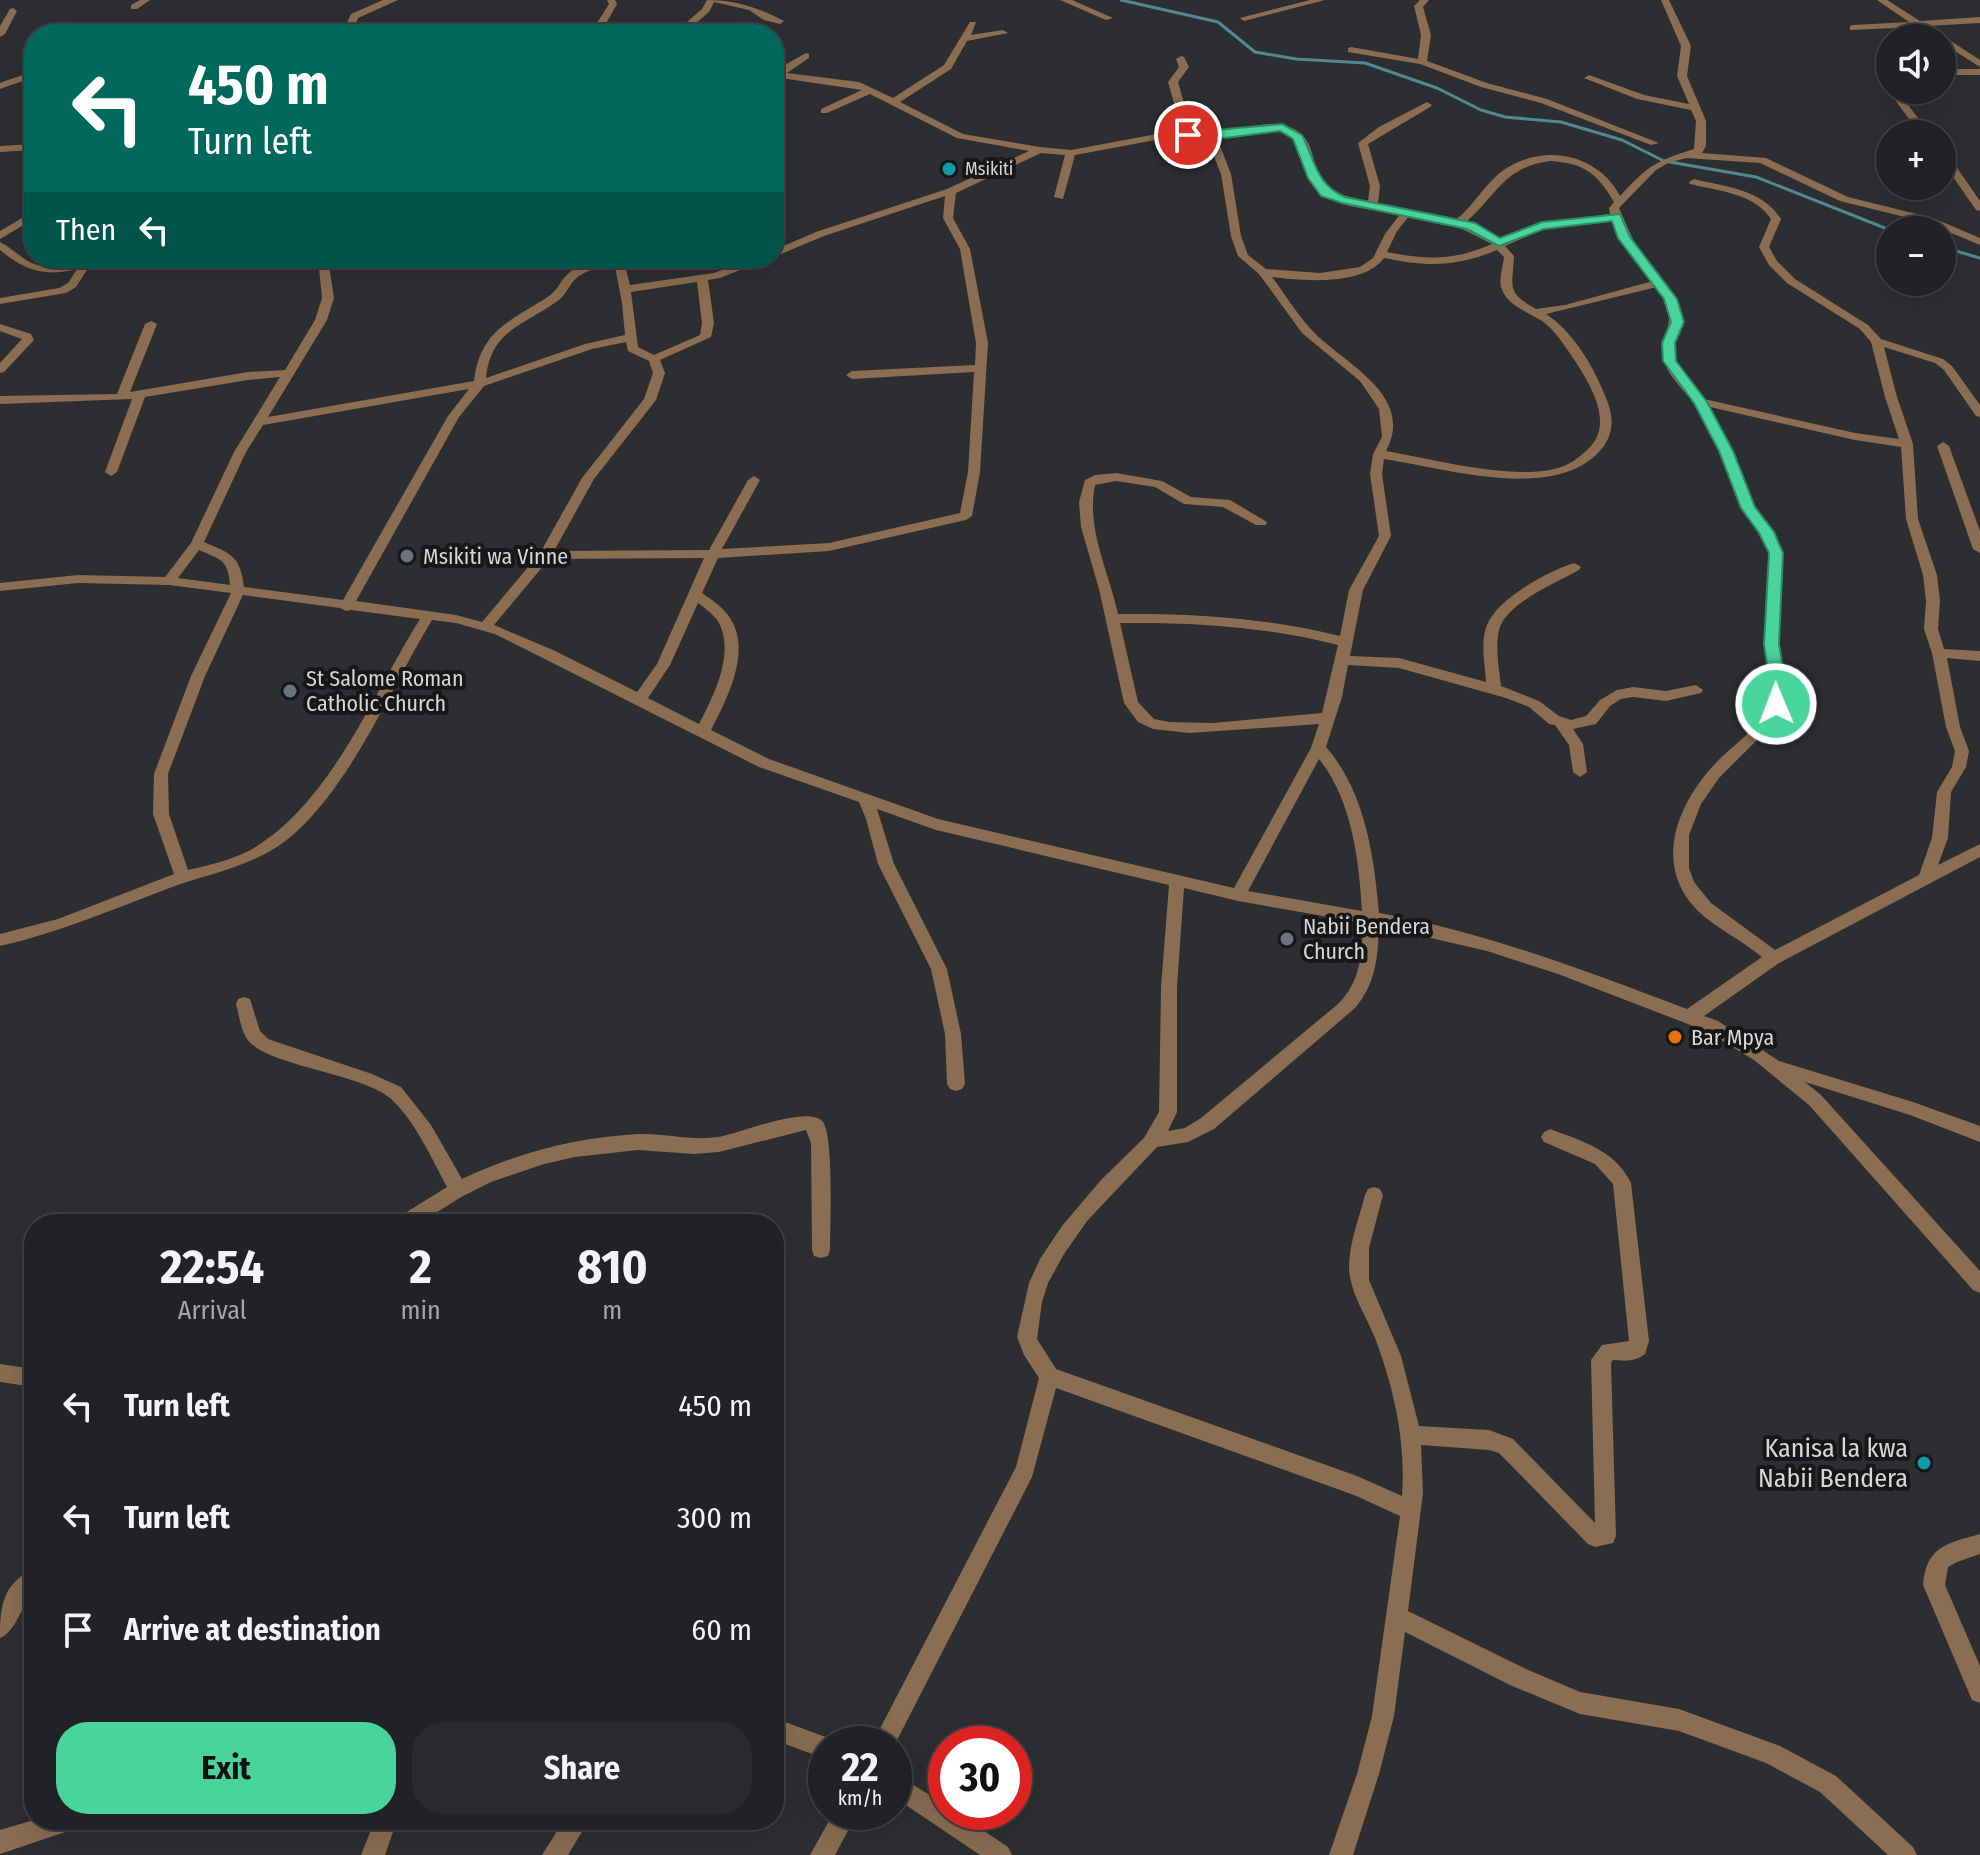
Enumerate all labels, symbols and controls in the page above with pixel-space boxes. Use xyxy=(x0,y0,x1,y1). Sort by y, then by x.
map controls xyxy=(1876,24,1956,296)
button: sound xyxy=(1876,24,1956,104)
text: 450 m xyxy=(188,52,329,119)
icon: left xyxy=(56,56,160,160)
pin xyxy=(1154,101,1222,169)
icon: arrive xyxy=(1166,113,1210,157)
text: Turn left xyxy=(188,120,312,164)
button: + xyxy=(1876,120,1956,200)
place label: Msikiti xyxy=(965,158,1013,180)
marker: Msikiti xyxy=(940,160,958,178)
icon: left xyxy=(132,208,176,252)
text: Then xyxy=(56,212,116,248)
button: − xyxy=(1876,216,1956,296)
place label: Msikiti wa Vinne xyxy=(423,543,568,570)
marker: Msikiti wa Vinne xyxy=(398,547,416,565)
position arrow xyxy=(1734,662,1818,746)
place label: St Salome Roman Catholic Church xyxy=(306,665,464,717)
marker: St Salome Roman Catholic Church xyxy=(281,682,299,700)
place label: Nabii Bendera Church xyxy=(1303,913,1430,965)
marker: Nabii Bendera Church xyxy=(1278,930,1296,948)
place label: Bar Mpya xyxy=(1691,1024,1774,1051)
marker: Bar Mpya xyxy=(1666,1028,1684,1046)
text: 22:54 xyxy=(160,1238,264,1296)
text: 2 xyxy=(410,1238,432,1296)
text: 810 xyxy=(577,1238,648,1296)
text: Arrival xyxy=(178,1295,247,1326)
text: min xyxy=(401,1295,441,1326)
text: m xyxy=(602,1295,622,1326)
icon: left xyxy=(56,1384,100,1428)
text: Turn left xyxy=(124,1388,230,1424)
text: 450 m xyxy=(678,1388,752,1424)
place label: Kanisa la kwa Nabii Bendera xyxy=(1758,1433,1908,1494)
marker: Kanisa la kwa Nabii Bendera xyxy=(1915,1454,1933,1472)
icon: left xyxy=(56,1496,100,1540)
text: Turn left xyxy=(124,1500,230,1536)
text: 300 m xyxy=(677,1500,752,1536)
icon: arrive xyxy=(56,1608,100,1652)
text: Arrive at destination xyxy=(124,1612,381,1648)
text: 60 m xyxy=(691,1612,752,1648)
button: Exit xyxy=(56,1722,396,1814)
button: Share xyxy=(412,1722,752,1814)
speed limit sign: 30 xyxy=(928,1726,1032,1830)
text: 22 xyxy=(841,1744,879,1792)
text: km/h xyxy=(838,1786,882,1810)

